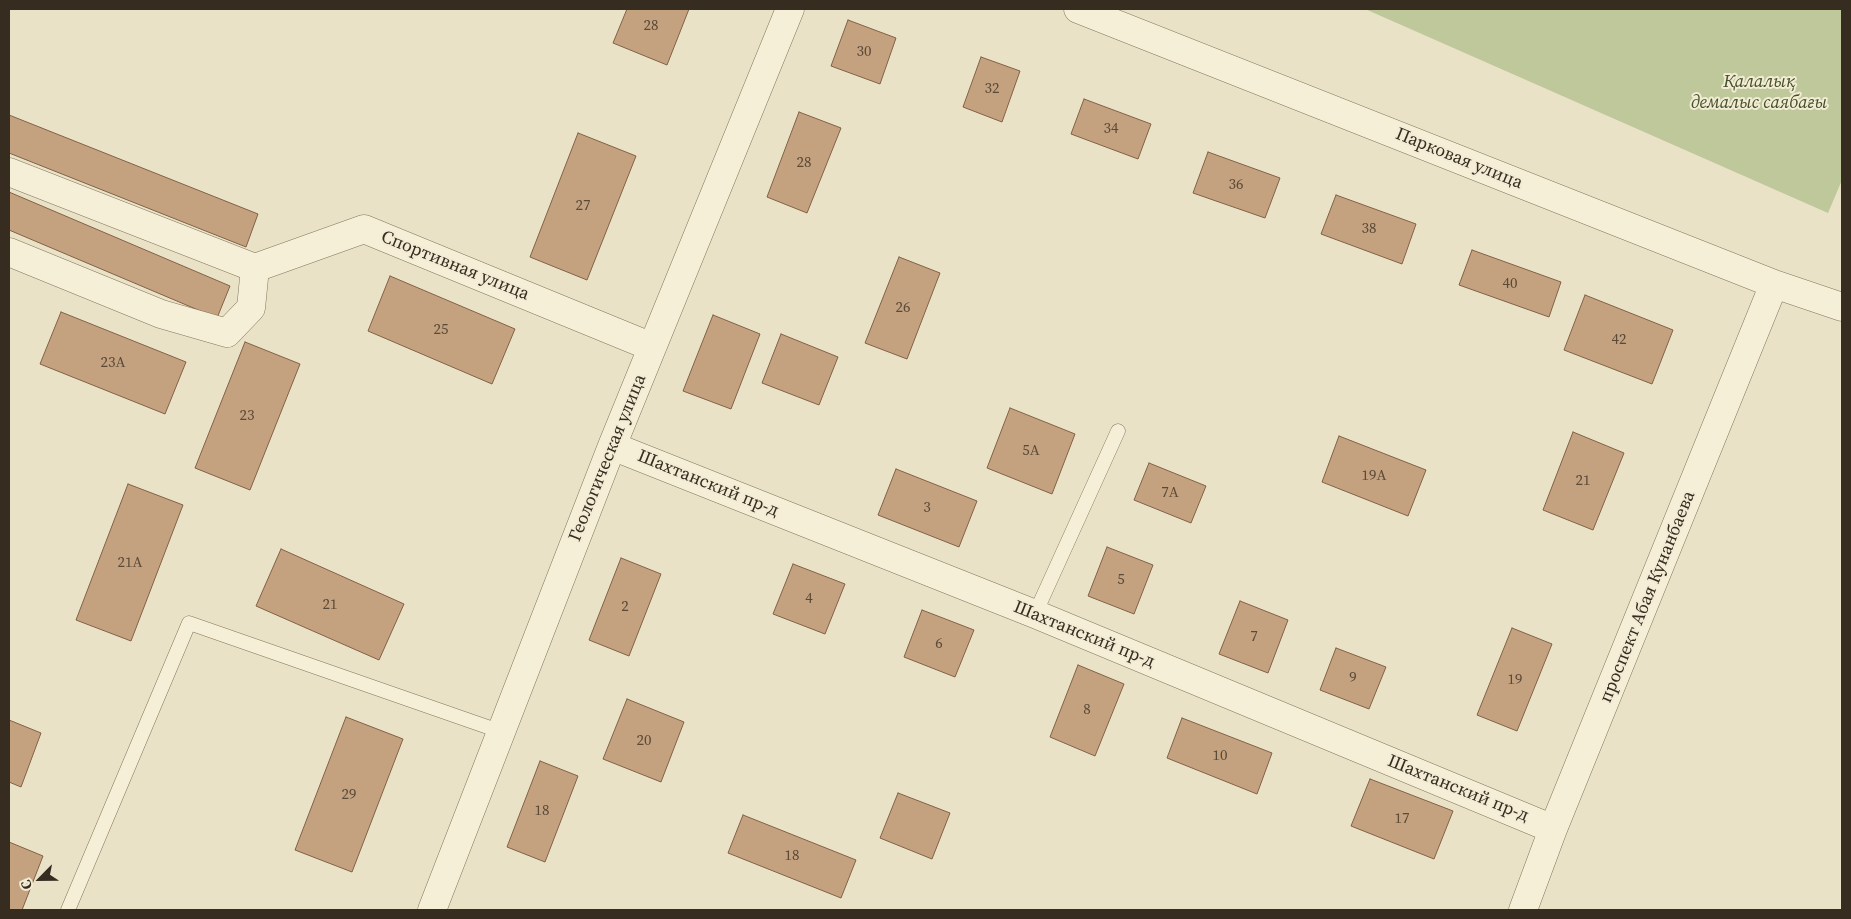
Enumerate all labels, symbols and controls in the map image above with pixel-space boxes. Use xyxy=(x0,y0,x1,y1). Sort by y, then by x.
house number: 28 xyxy=(644,17,658,35)
house number: 30 xyxy=(857,43,871,61)
park label: Қалалық демалыс саябағы xyxy=(1691,71,1827,114)
house number: 32 xyxy=(985,80,999,98)
house number: 34 xyxy=(1104,120,1118,138)
street label: Парковая улица xyxy=(1392,124,1526,194)
house number: 28 xyxy=(797,154,811,172)
house number: 36 xyxy=(1229,176,1243,194)
house number: 27 xyxy=(576,197,590,215)
house number: 38 xyxy=(1362,220,1376,238)
street label: Спортивная улица xyxy=(378,226,532,306)
house number: 40 xyxy=(1503,275,1517,293)
house number: 26 xyxy=(896,299,910,317)
house number: 25 xyxy=(434,321,448,339)
house number: 42 xyxy=(1612,331,1626,349)
house number: 23А xyxy=(101,354,125,372)
street label: Геологическая улица xyxy=(565,371,651,545)
house number: 23 xyxy=(240,407,254,425)
house number: 5А xyxy=(1022,442,1040,460)
street label: Шахтанский пр-д xyxy=(634,446,782,522)
house number: 19А xyxy=(1362,467,1386,485)
house number: 21 xyxy=(1576,472,1590,490)
house number: 7А xyxy=(1161,484,1179,502)
street label: проспект Абая Кунанбаева xyxy=(1596,488,1700,706)
house number: 3 xyxy=(923,499,931,517)
house number: 21А xyxy=(118,554,142,572)
house number: 5 xyxy=(1117,571,1125,589)
house number: 4 xyxy=(805,590,813,608)
house number: 21 xyxy=(323,596,337,614)
street label: Шахтанский пр-д xyxy=(1010,597,1158,673)
house number: 2 xyxy=(621,598,629,616)
house number: 7 xyxy=(1250,628,1258,646)
house number: 6 xyxy=(935,635,943,653)
house number: 9 xyxy=(1349,669,1357,687)
house number: 19 xyxy=(1508,671,1522,689)
house number: 8 xyxy=(1083,701,1091,719)
house number: 20 xyxy=(637,732,651,750)
house number: 10 xyxy=(1213,747,1227,765)
street label: Шахтанский пр-д xyxy=(1384,751,1532,827)
house number: 29 xyxy=(342,786,356,804)
house number: 18 xyxy=(535,802,549,820)
house number: 17 xyxy=(1395,810,1409,828)
house number: 18 xyxy=(785,847,799,865)
north arrow xyxy=(15,854,65,904)
text: С xyxy=(15,877,37,893)

